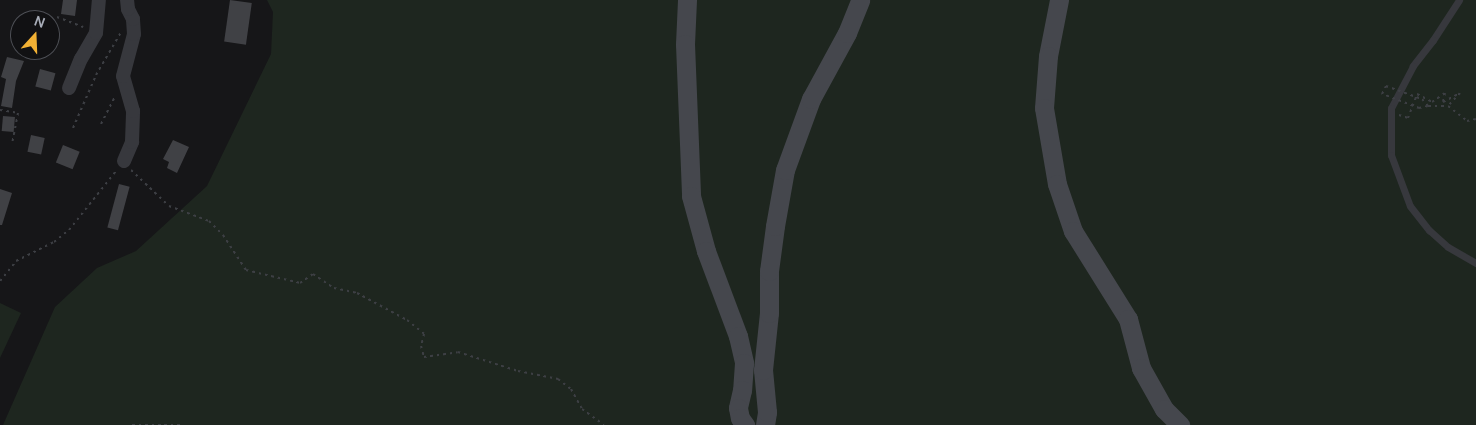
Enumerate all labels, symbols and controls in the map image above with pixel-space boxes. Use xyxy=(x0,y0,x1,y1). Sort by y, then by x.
north arrow xyxy=(10,10,60,60)
text: N xyxy=(32,11,48,32)

